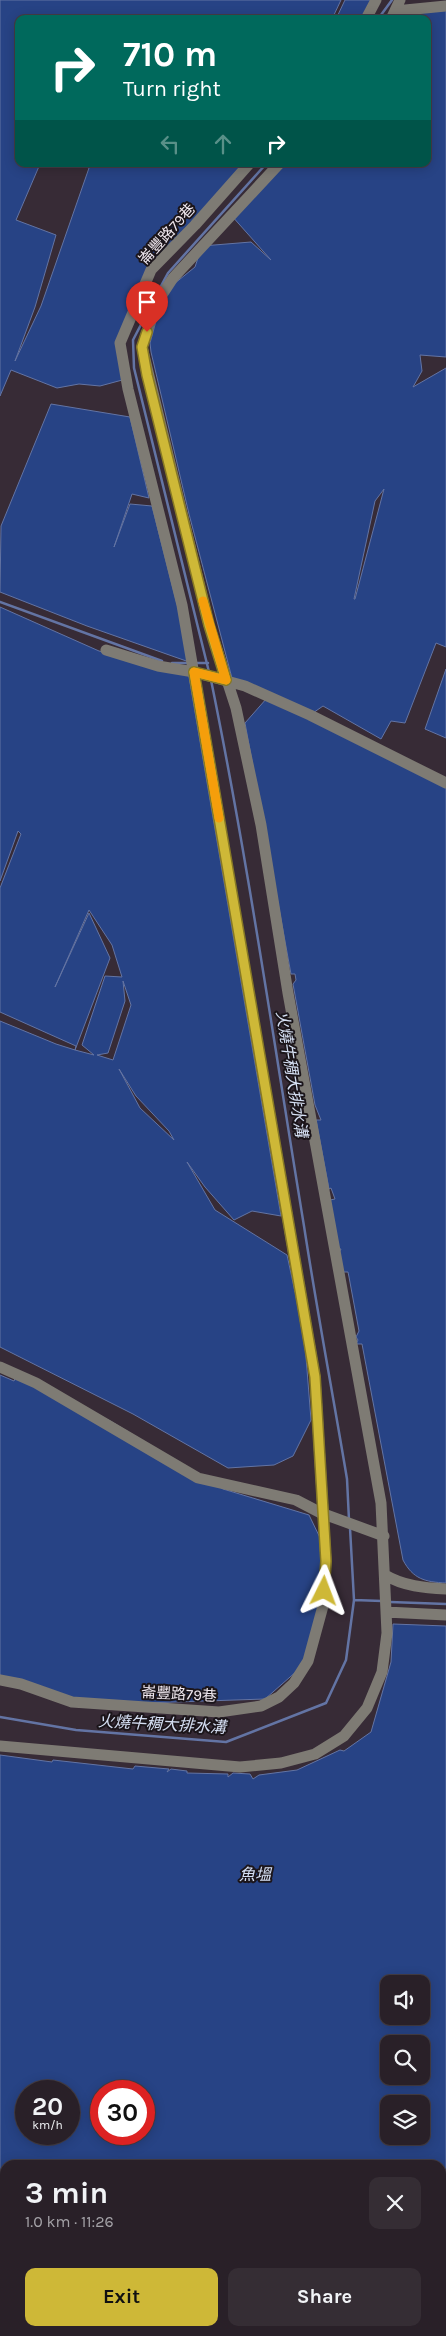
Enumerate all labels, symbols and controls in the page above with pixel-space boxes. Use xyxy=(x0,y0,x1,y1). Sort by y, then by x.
text: 710 m xyxy=(123,34,217,75)
icon: right xyxy=(40,35,105,100)
text: Turn right xyxy=(123,76,221,102)
icon: left xyxy=(156,130,184,158)
icon: ahead xyxy=(209,130,237,158)
icon: right xyxy=(262,130,290,158)
street label: 崙豐路79巷 xyxy=(135,200,199,268)
pin xyxy=(126,281,168,332)
icon: arrive xyxy=(133,288,161,316)
water label: 火燒牛稠大排水溝 xyxy=(273,1009,312,1141)
position arrow xyxy=(297,1564,349,1616)
street label: 崙豐路79巷 xyxy=(141,1683,217,1705)
water label: 火燒牛稠大排水溝 xyxy=(98,1711,228,1737)
water label: 魚塭 xyxy=(239,1865,273,1884)
map controls xyxy=(380,1975,430,2145)
button: sound xyxy=(380,1975,430,2025)
button: search xyxy=(380,2035,430,2085)
speed limit sign: 30 xyxy=(90,2080,155,2145)
text: 20 xyxy=(32,2092,63,2121)
button: layers xyxy=(380,2095,430,2145)
text: km/h xyxy=(32,2118,63,2132)
text: 3 min xyxy=(25,2175,108,2211)
button: close xyxy=(369,2177,421,2229)
text: 1.0 km · 11:26 xyxy=(25,2212,114,2231)
button: Exit xyxy=(25,2268,218,2326)
button: Share xyxy=(228,2268,421,2326)

